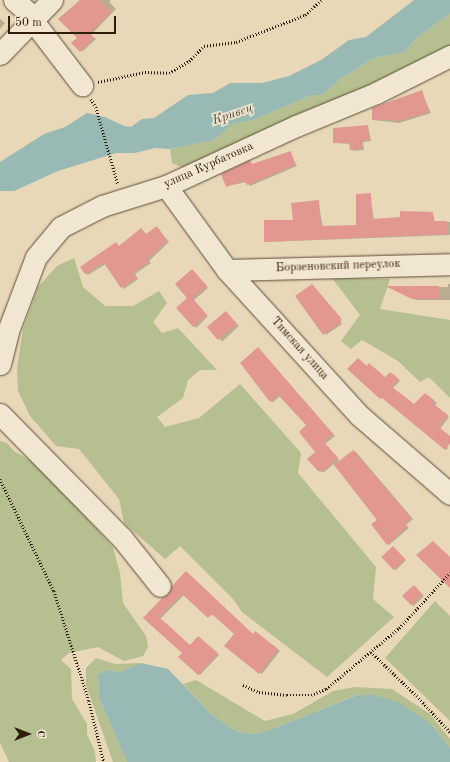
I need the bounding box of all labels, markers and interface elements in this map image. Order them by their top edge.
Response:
scale bar [10,8,118,34]
text: 50 m [15,17,42,29]
water label: Кривец [211,101,255,129]
street label: улица Курбатовка [162,140,256,192]
street label: Борзеновский переулок [275,258,401,276]
street label: Тимская улица [267,315,331,383]
north arrow [8,714,48,754]
text: С [35,730,46,738]

